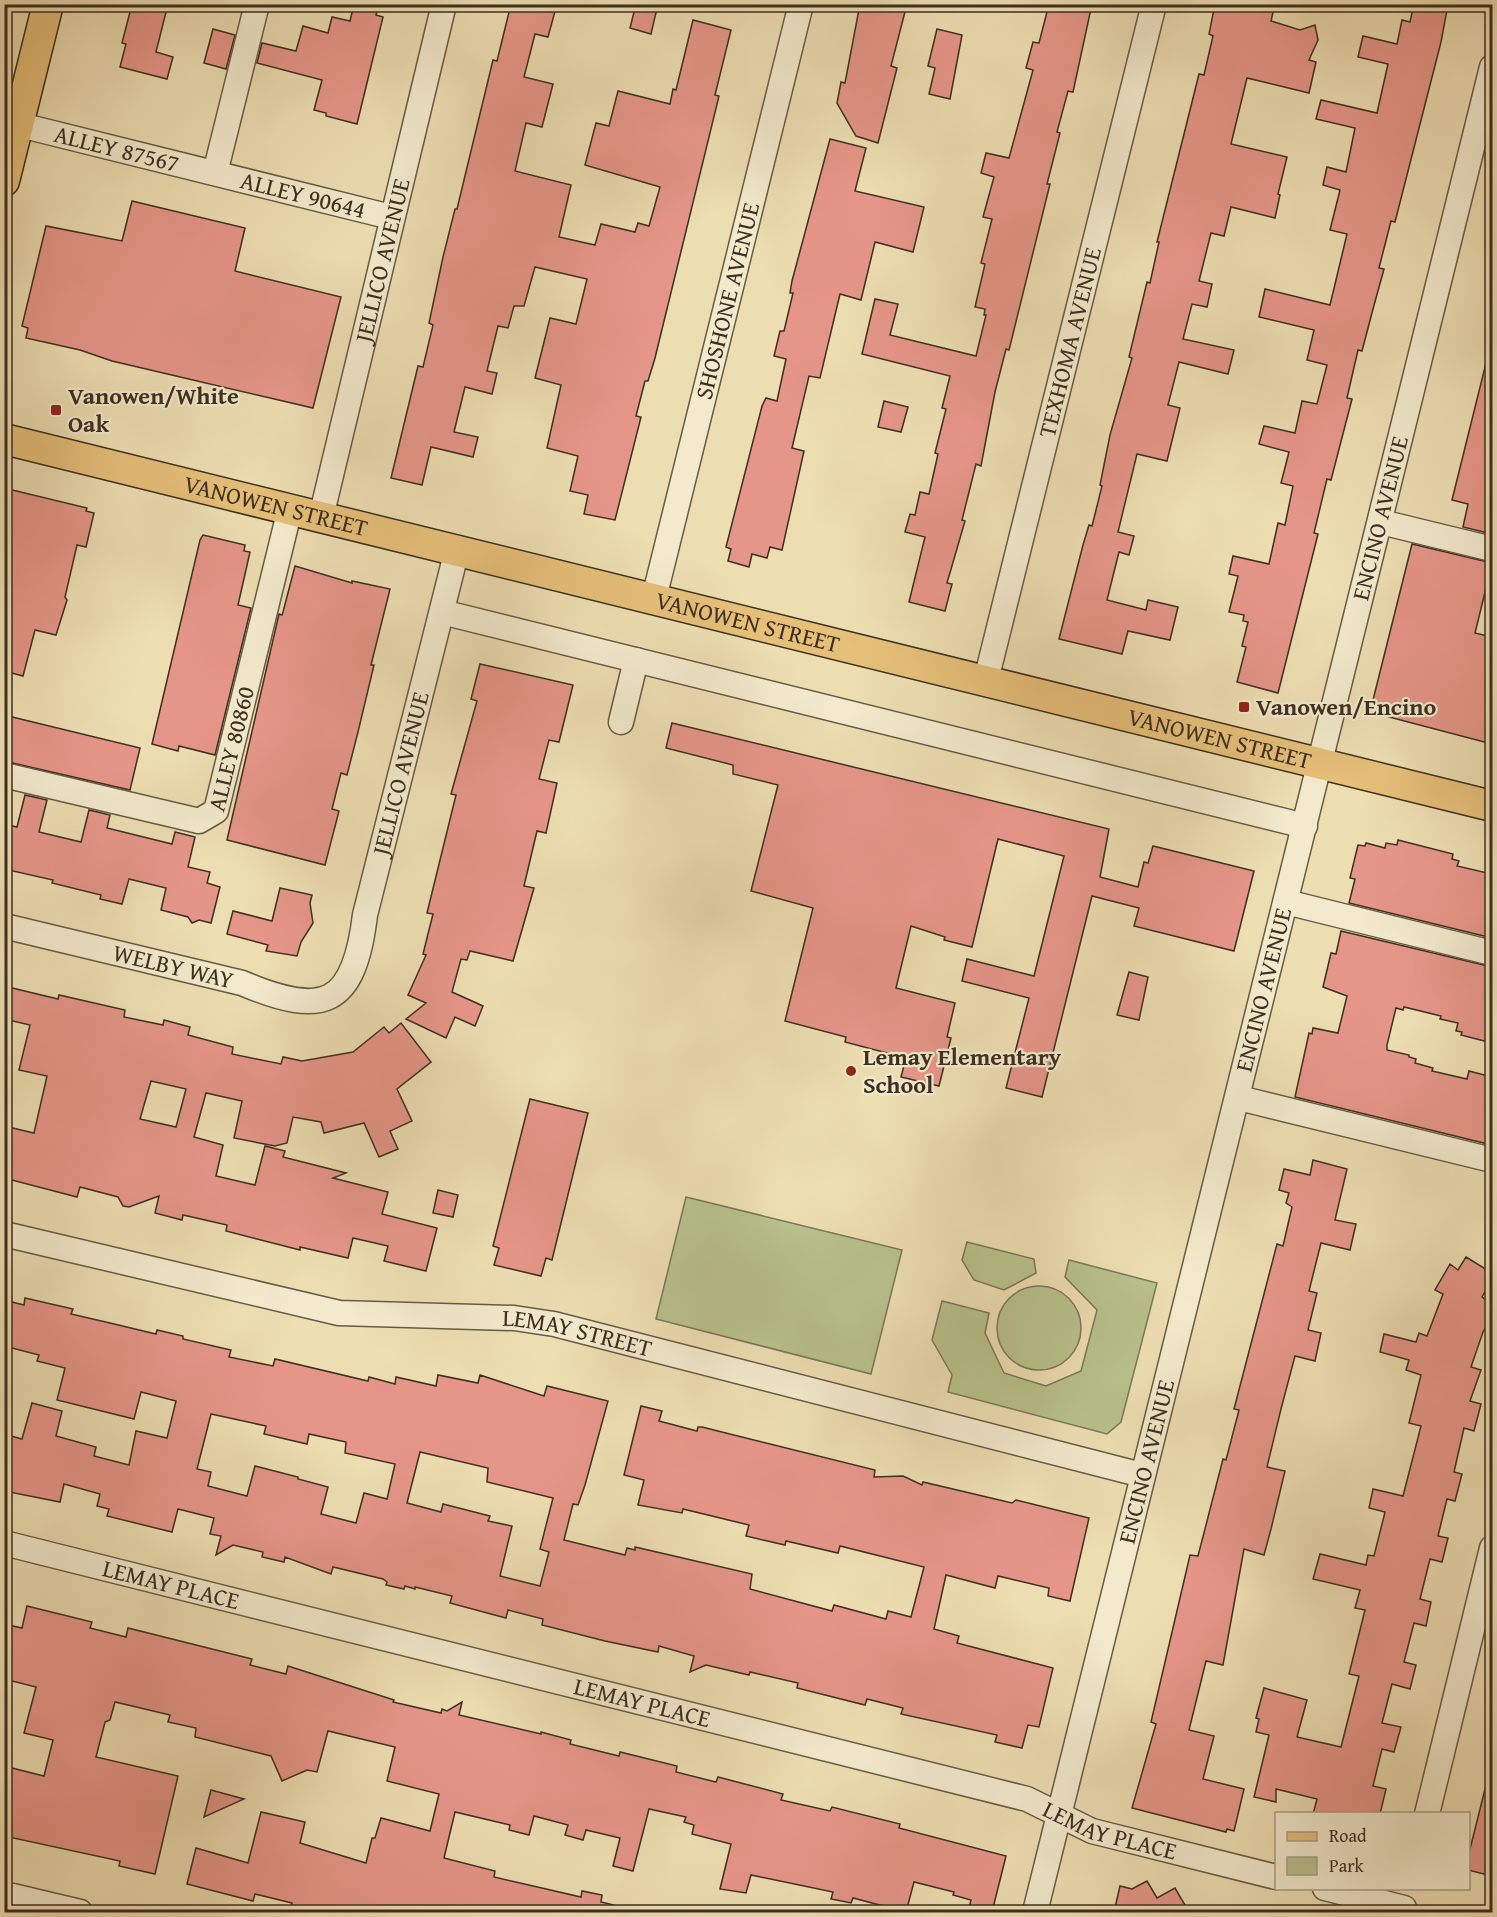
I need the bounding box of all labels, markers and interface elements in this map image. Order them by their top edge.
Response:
street label: ALLEY 87567 [51,116,183,181]
street label: ALLEY 90644 [237,162,369,227]
street label: JELLICO AVENUE [345,175,419,349]
street label: SHOSHONE AVENUE [686,199,768,403]
street label: TEXHOMA AVENUE [1029,243,1110,441]
place label: Vanowen/White Oak [68,378,239,441]
marker: Vanowen/White Oak [49,403,63,417]
street label: ENCINO AVENUE [1343,432,1417,604]
street label: VANOWEN STREET [180,466,372,545]
street label: VANOWEN STREET [652,582,844,662]
street label: ALLEY 80860 [199,683,263,815]
street label: JELLICO AVENUE [362,688,438,862]
place label: Vanowen/Encino [1256,689,1437,724]
street label: VANOWEN STREET [1124,699,1315,778]
marker: Vanowen/Encino [1237,700,1251,714]
street label: ENCINO AVENUE [1226,904,1300,1076]
street label: WELBY WAY [109,935,237,997]
place label: Lemay Elementary School [863,1039,1062,1102]
marker: Lemay Elementary School [844,1064,858,1078]
street label: LEMAY STREET [502,1300,656,1365]
street label: ENCINO AVENUE [1109,1376,1183,1547]
street label: LEMAY PLACE [99,1550,243,1618]
street label: LEMAY PLACE [570,1668,714,1736]
street label: LEMAY PLACE [1037,1792,1181,1869]
legend [1275,1812,1470,1890]
text: Road [1329,1822,1367,1849]
text: Park [1329,1852,1365,1879]

